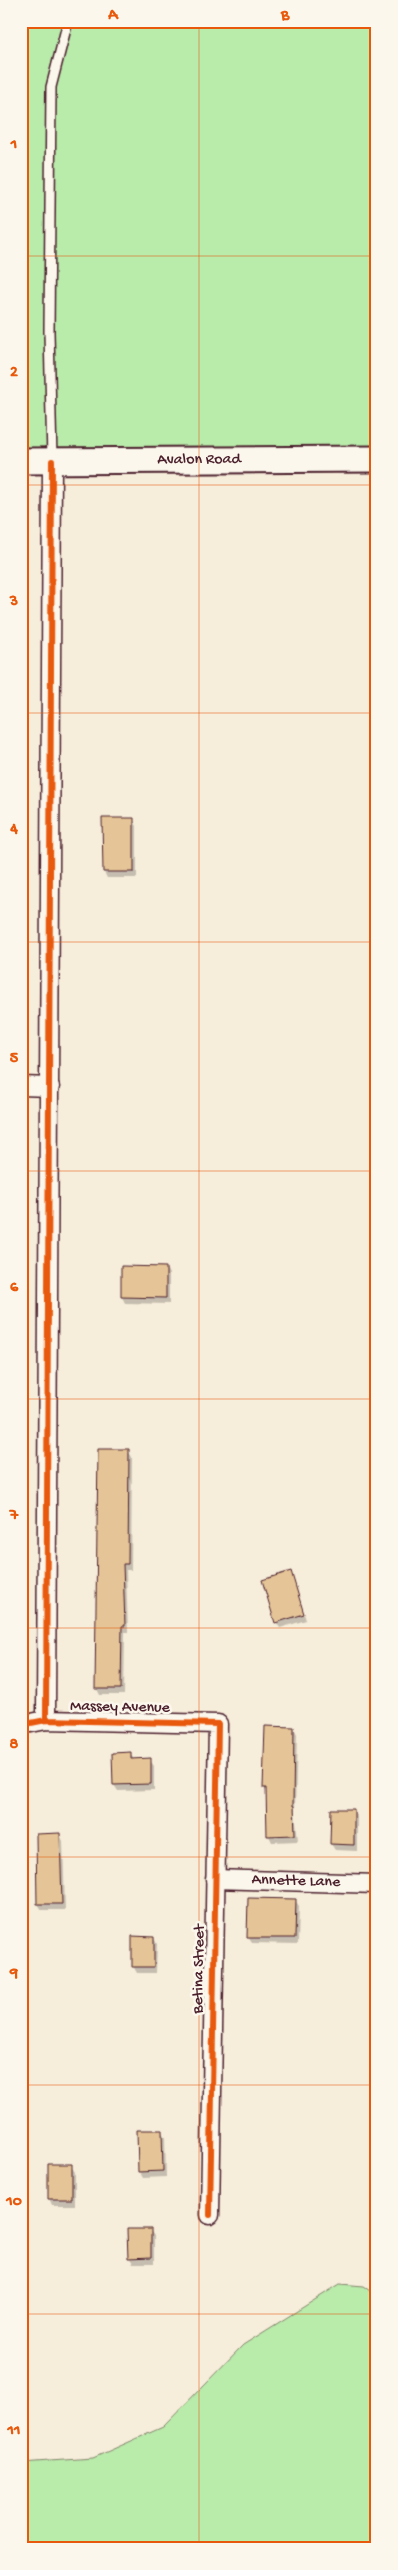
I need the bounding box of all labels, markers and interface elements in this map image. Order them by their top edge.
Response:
text: A [107,7,119,26]
text: B [280,7,290,26]
text: 1 [10,136,17,155]
text: 2 [10,364,18,383]
street label: Avalon Road [157,450,242,470]
text: 3 [9,593,18,612]
text: 4 [9,821,18,840]
text: 5 [10,1050,19,1069]
text: 6 [10,1279,19,1298]
text: 7 [9,1507,19,1526]
street label: Massey Avenue [70,1698,171,1718]
text: 8 [10,1736,19,1755]
street label: Annette Lane [251,1871,341,1892]
street label: Betina Street [190,1923,210,2015]
text: 9 [9,1965,18,1984]
text: 10 [5,2193,22,2212]
text: 11 [7,2422,20,2441]

